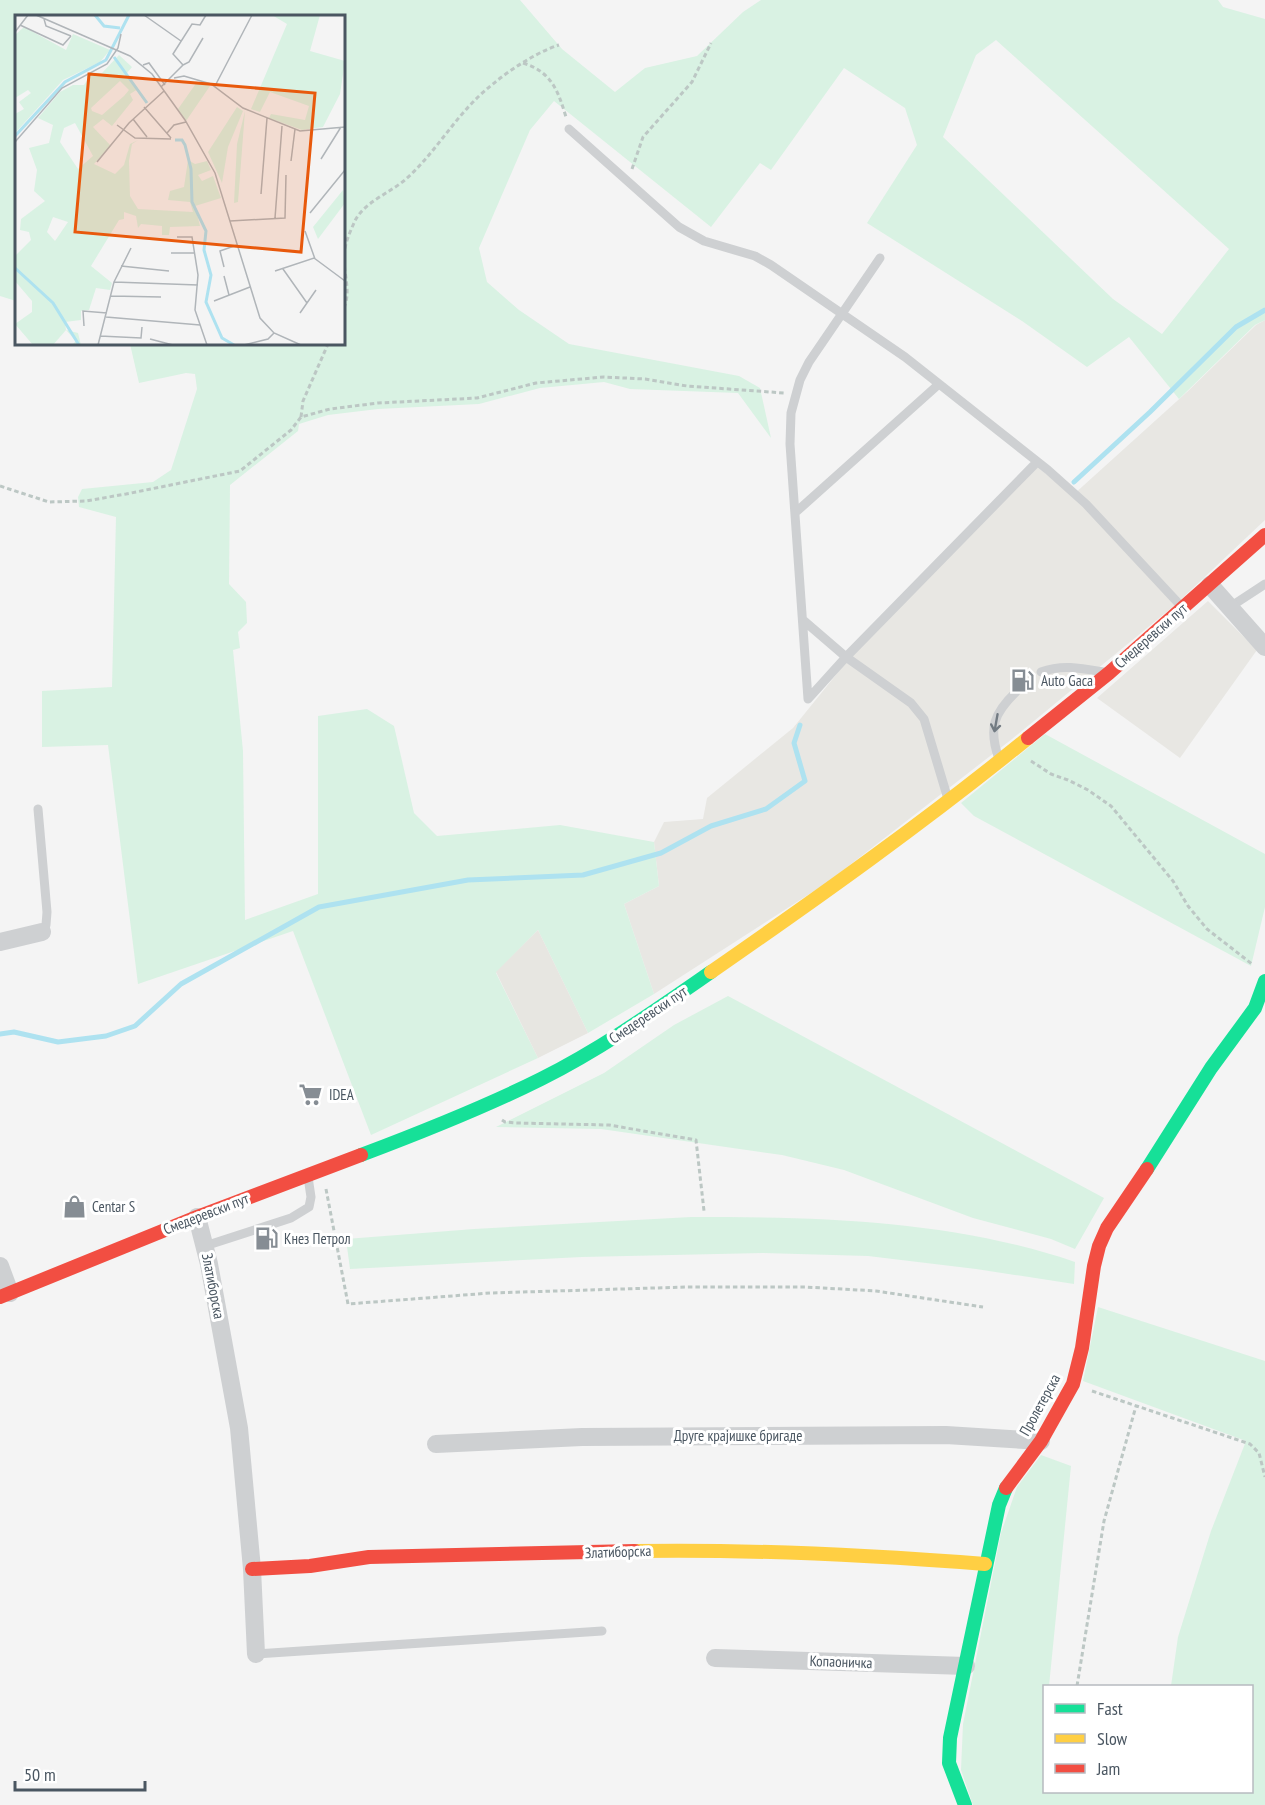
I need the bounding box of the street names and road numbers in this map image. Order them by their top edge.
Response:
street label: Смедеревски пут [1110,599,1191,672]
street label: Смедеревски пут [605,981,691,1048]
street label: Смедеревски пут [160,1188,251,1239]
street label: Златиборска [198,1251,229,1320]
street label: Пролетерска [1015,1371,1064,1439]
street label: Друге крајишке бригаде [674,1426,802,1445]
street label: Златиборска [584,1541,652,1562]
street label: Копаоничка [809,1651,873,1672]

